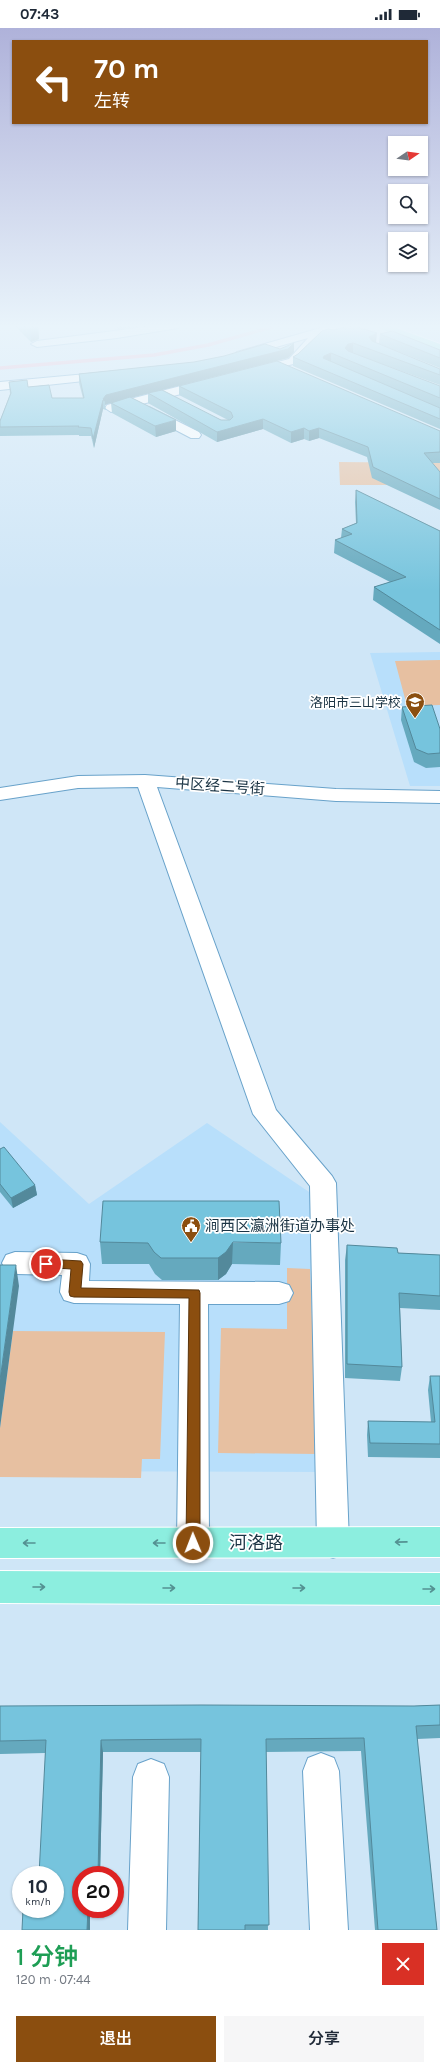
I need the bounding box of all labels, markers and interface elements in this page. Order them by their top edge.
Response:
text: 07:43 [20,5,59,23]
text: 70 m [94,52,159,85]
icon: left [28,56,80,108]
text: 左转 [94,90,130,112]
north arrow [388,136,428,176]
map controls [388,136,428,272]
button: search [388,184,428,224]
button: layers [388,232,428,272]
school or university icon: 洛阳市三山学校 [404,691,426,719]
place label: 洛阳市三山学校 [310,695,401,710]
street label: 中区经二号街 [174,774,266,798]
public building icon: 涧西区瀛洲街道办事处 [180,1215,202,1243]
place label: 涧西区瀛洲街道办事处 [205,1217,355,1235]
pin [29,1247,63,1281]
icon: arrive [35,1253,57,1275]
position arrow [172,1522,214,1564]
street label: 河洛路 [229,1532,283,1554]
one-way arrow [395,1538,408,1546]
one-way arrow [23,1539,36,1547]
one-way arrow [153,1539,166,1547]
one-way arrow [32,1583,45,1591]
one-way arrow [162,1584,175,1592]
one-way arrow [292,1584,305,1592]
one-way arrow [422,1585,435,1593]
speed limit sign: 20 [72,1866,124,1918]
text: 10 [28,1875,48,1898]
text: km/h [25,1896,51,1908]
text: 1 分钟 [16,1943,78,1971]
button: close [382,1943,424,1985]
text: 120 m · 07:44 [16,1972,91,1987]
button: 退出 [16,2016,216,2062]
button: 分享 [224,2016,424,2062]

